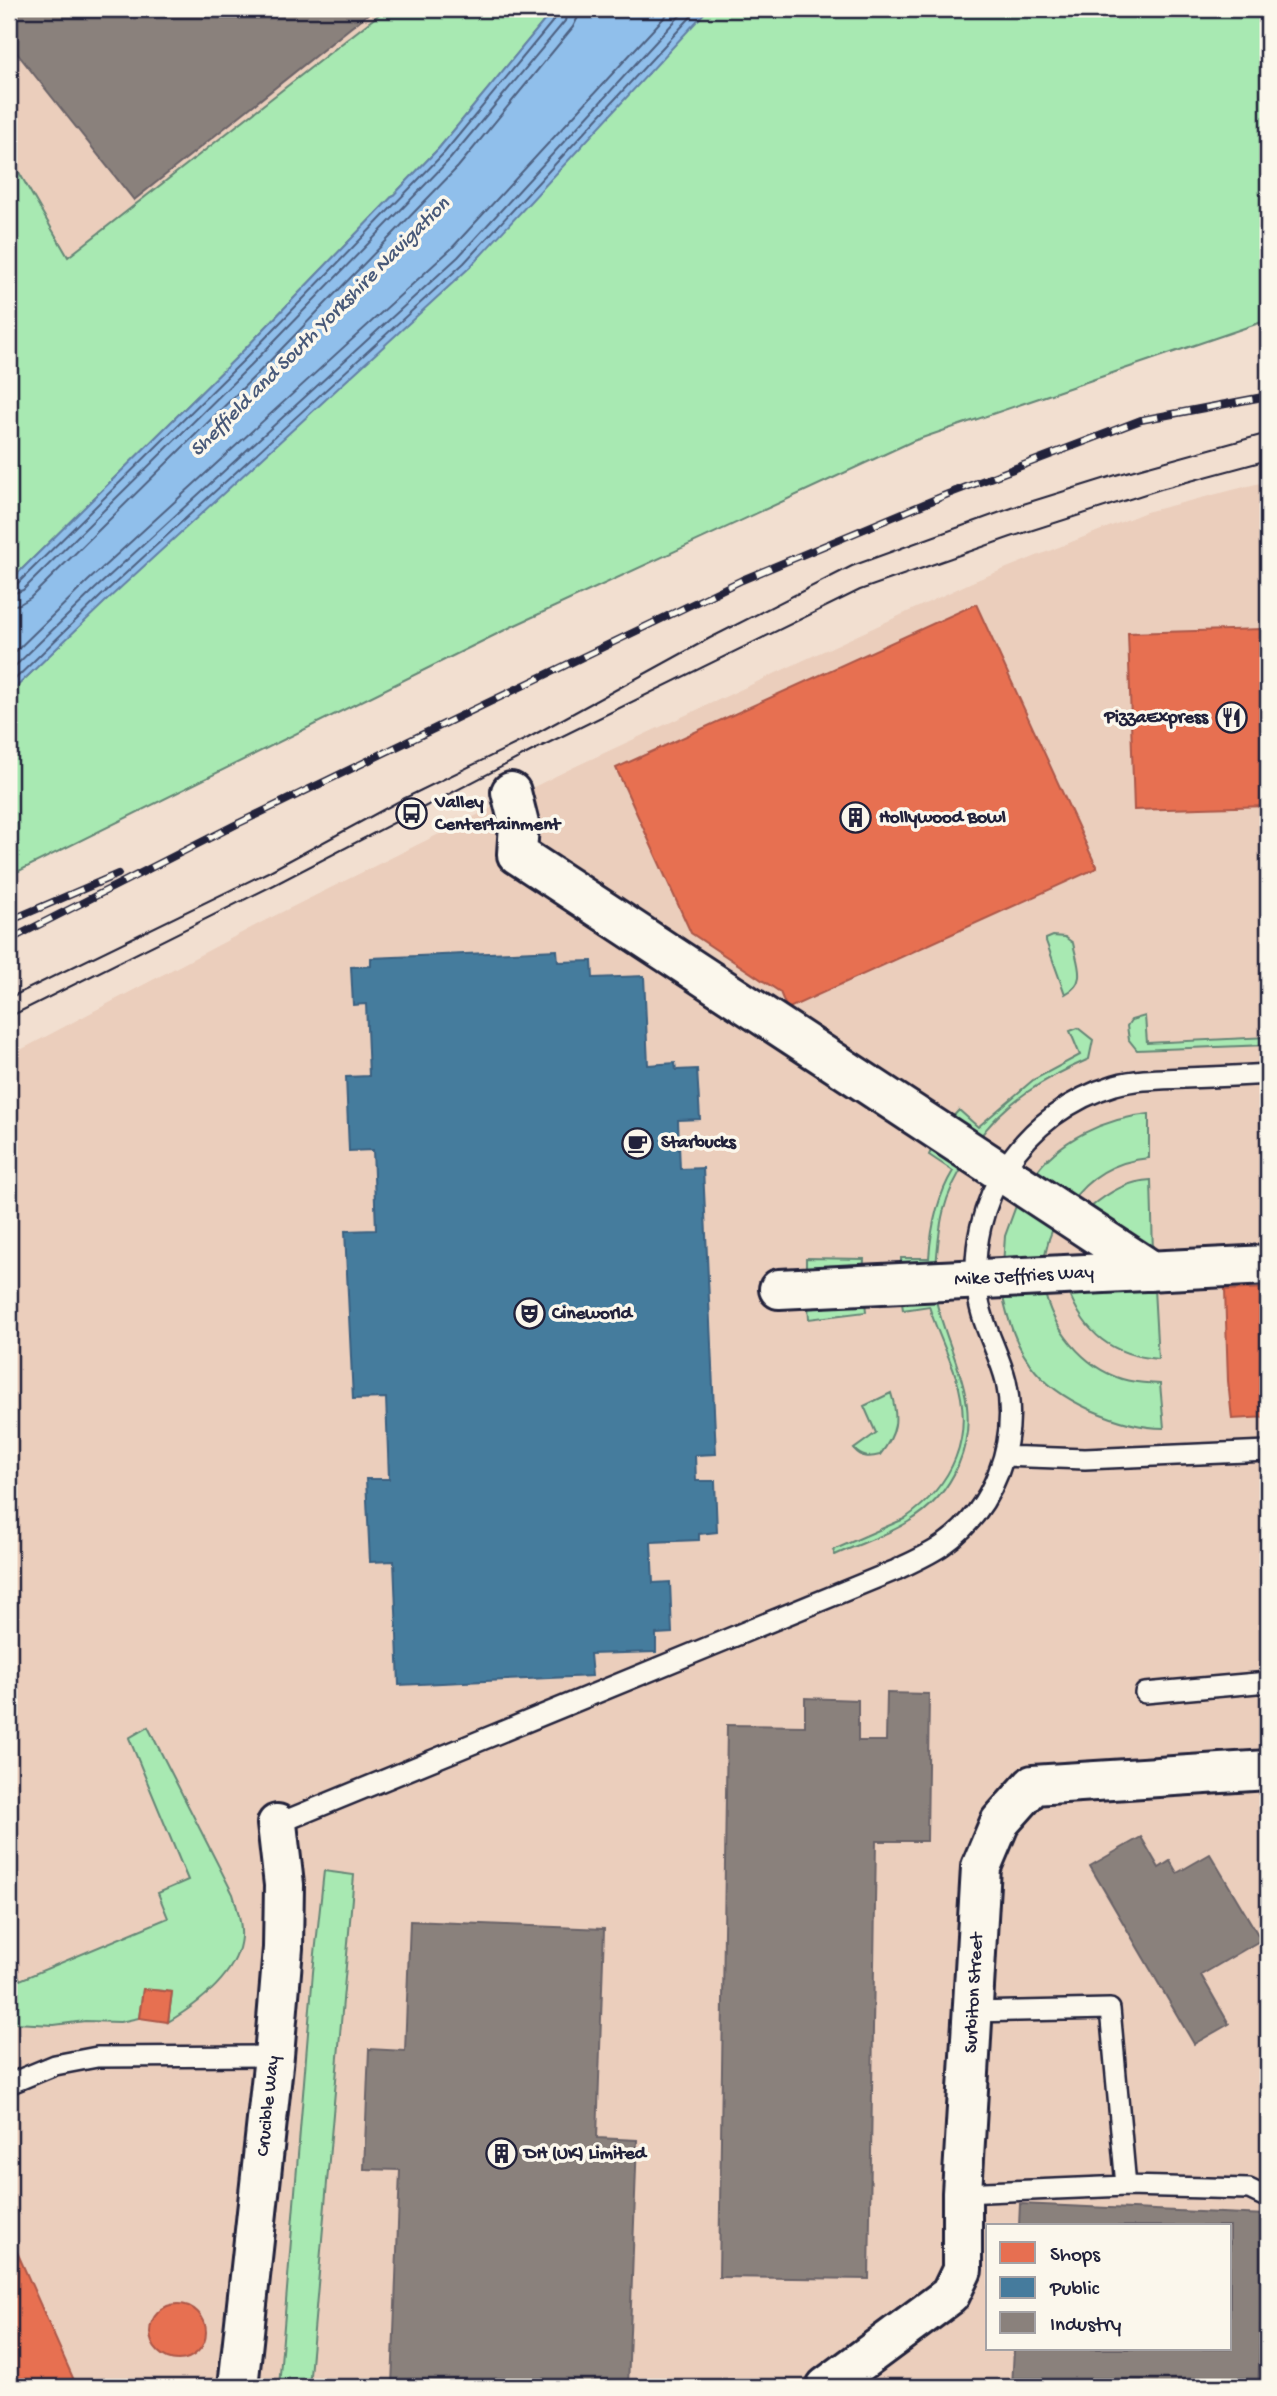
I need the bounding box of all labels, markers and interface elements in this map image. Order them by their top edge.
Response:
water label: Sheffield and South Yorkshire Navigation [186,192,457,463]
restaurant icon: PizzaExpress [1214,701,1248,735]
place label: PizzaExpress [1103,707,1209,730]
place label: Valley Centertainment [434,792,562,837]
bus stop icon: Valley Centertainment [395,797,429,831]
building icon: Hollywood Bowl [839,801,873,835]
place label: Hollywood Bowl [879,807,1006,830]
cafe icon: Starbucks [621,1126,655,1160]
place label: Starbucks [661,1132,737,1155]
street label: Mike Jeffries Way [954,1262,1095,1292]
theatre icon: Cineworld [512,1297,546,1331]
place label: Cineworld [551,1303,634,1326]
street label: Surbiton Street [960,1930,990,2054]
street label: Crucible Way [252,2054,286,2157]
building icon: DH (UK) Limited [484,2137,518,2171]
place label: DH (UK) Limited [522,2143,648,2166]
legend [986,2224,1232,2350]
text: Shops [1050,2244,1101,2269]
text: Public [1049,2278,1100,2303]
text: Industry [1050,2314,1121,2339]

